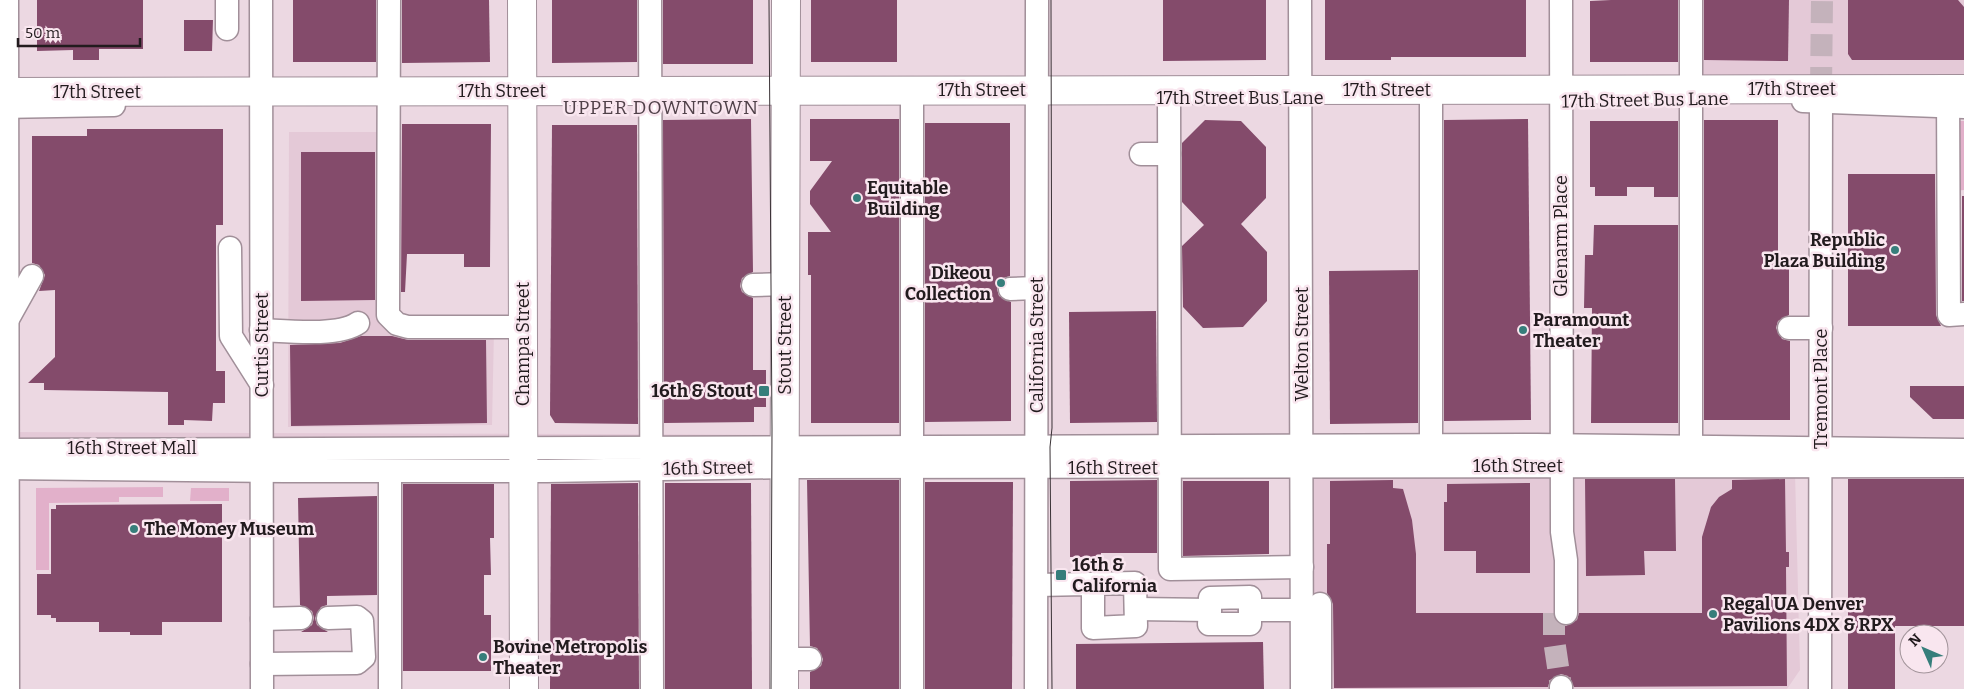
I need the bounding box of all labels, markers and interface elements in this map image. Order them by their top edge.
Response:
scale bar [18,15,140,47]
text: 50 m [25,24,61,42]
street label: 17th Street [1748,78,1837,100]
street label: 17th Street [938,79,1027,101]
street label: 17th Street [1343,79,1432,101]
street label: 17th Street [458,80,547,102]
street label: 17th Street [53,81,142,103]
street label: 17th Street Bus Lane [1156,87,1324,109]
street label: 17th Street Bus Lane [1561,88,1729,112]
district label: UPPER DOWNTOWN [563,96,759,119]
street label: Glenarm Place [1550,175,1572,297]
place label: Equitable Building [867,177,949,220]
marker: Equitable Building [851,192,863,204]
place label: Republic Plaza Building [1763,229,1886,272]
marker: Republic Plaza Building [1889,244,1901,256]
place label: Dikeou Collection [905,262,992,305]
street label: California Street [1026,276,1048,413]
marker: Dikeou Collection [995,277,1007,289]
street label: Champa Street [512,281,534,406]
street label: Welton Street [1291,286,1313,401]
street label: Curtis Street [251,292,273,398]
street label: Stout Street [774,295,796,395]
place label: Paramount Theater [1533,309,1629,352]
marker: Paramount Theater [1517,324,1529,336]
street label: Tremont Place [1810,329,1832,449]
place label: 16th & Stout [651,380,753,402]
marker: 16th & Stout [757,384,771,398]
street label: 16th Street Mall [67,437,197,459]
street label: 16th Street [1473,455,1563,477]
street label: 16th Street [663,456,754,480]
street label: 16th Street [1068,457,1158,479]
place label: The Money Museum [144,518,314,540]
marker: The Money Museum [128,523,140,535]
place label: 16th & California [1072,554,1157,597]
marker: 16th & California [1054,568,1068,582]
place label: Regal UA Denver Pavilions 4DX & RPX [1723,593,1894,636]
marker: Regal UA Denver Pavilions 4DX & RPX [1707,608,1719,620]
north arrow [1899,624,1949,674]
text: N [1905,630,1925,650]
place label: Bovine Metropolis Theater [493,636,648,679]
marker: Bovine Metropolis Theater [477,651,489,663]

